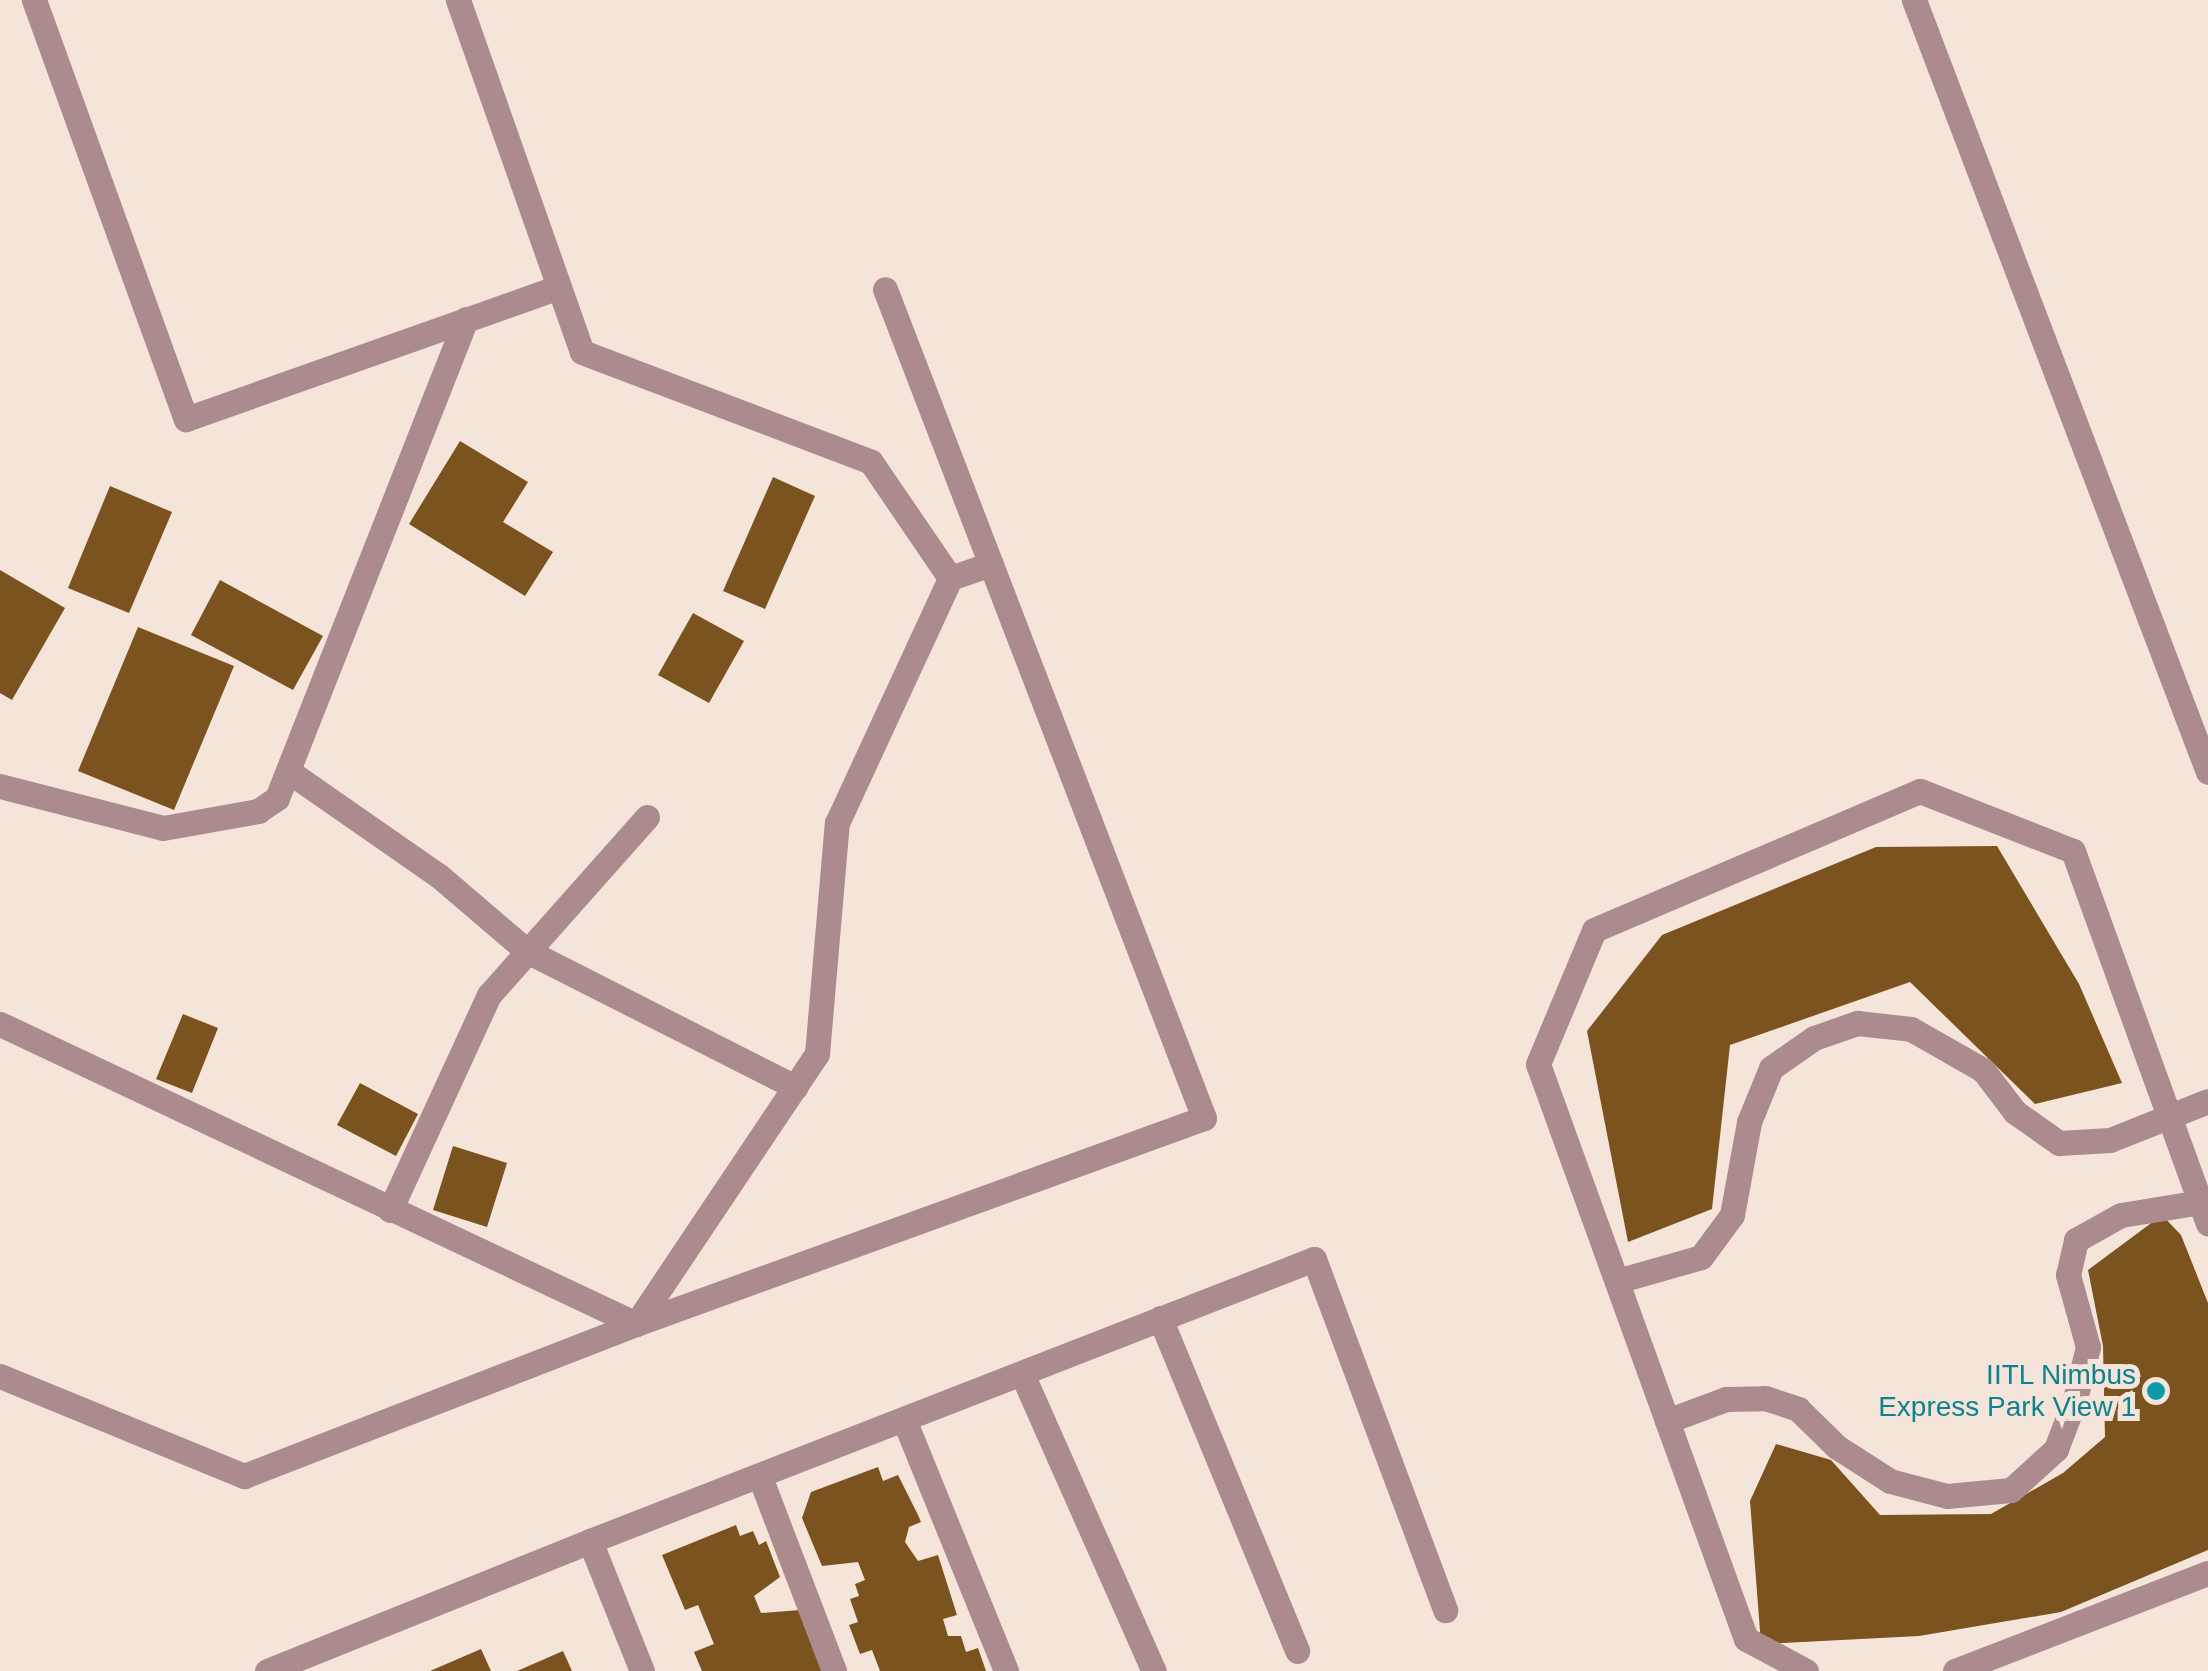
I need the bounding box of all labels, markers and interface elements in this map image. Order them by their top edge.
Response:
place label: IITL Nimbus Express Park View 1 [1878,1358,2136,1424]
marker: IITL Nimbus Express Park View 1 [2145,1380,2167,1402]

